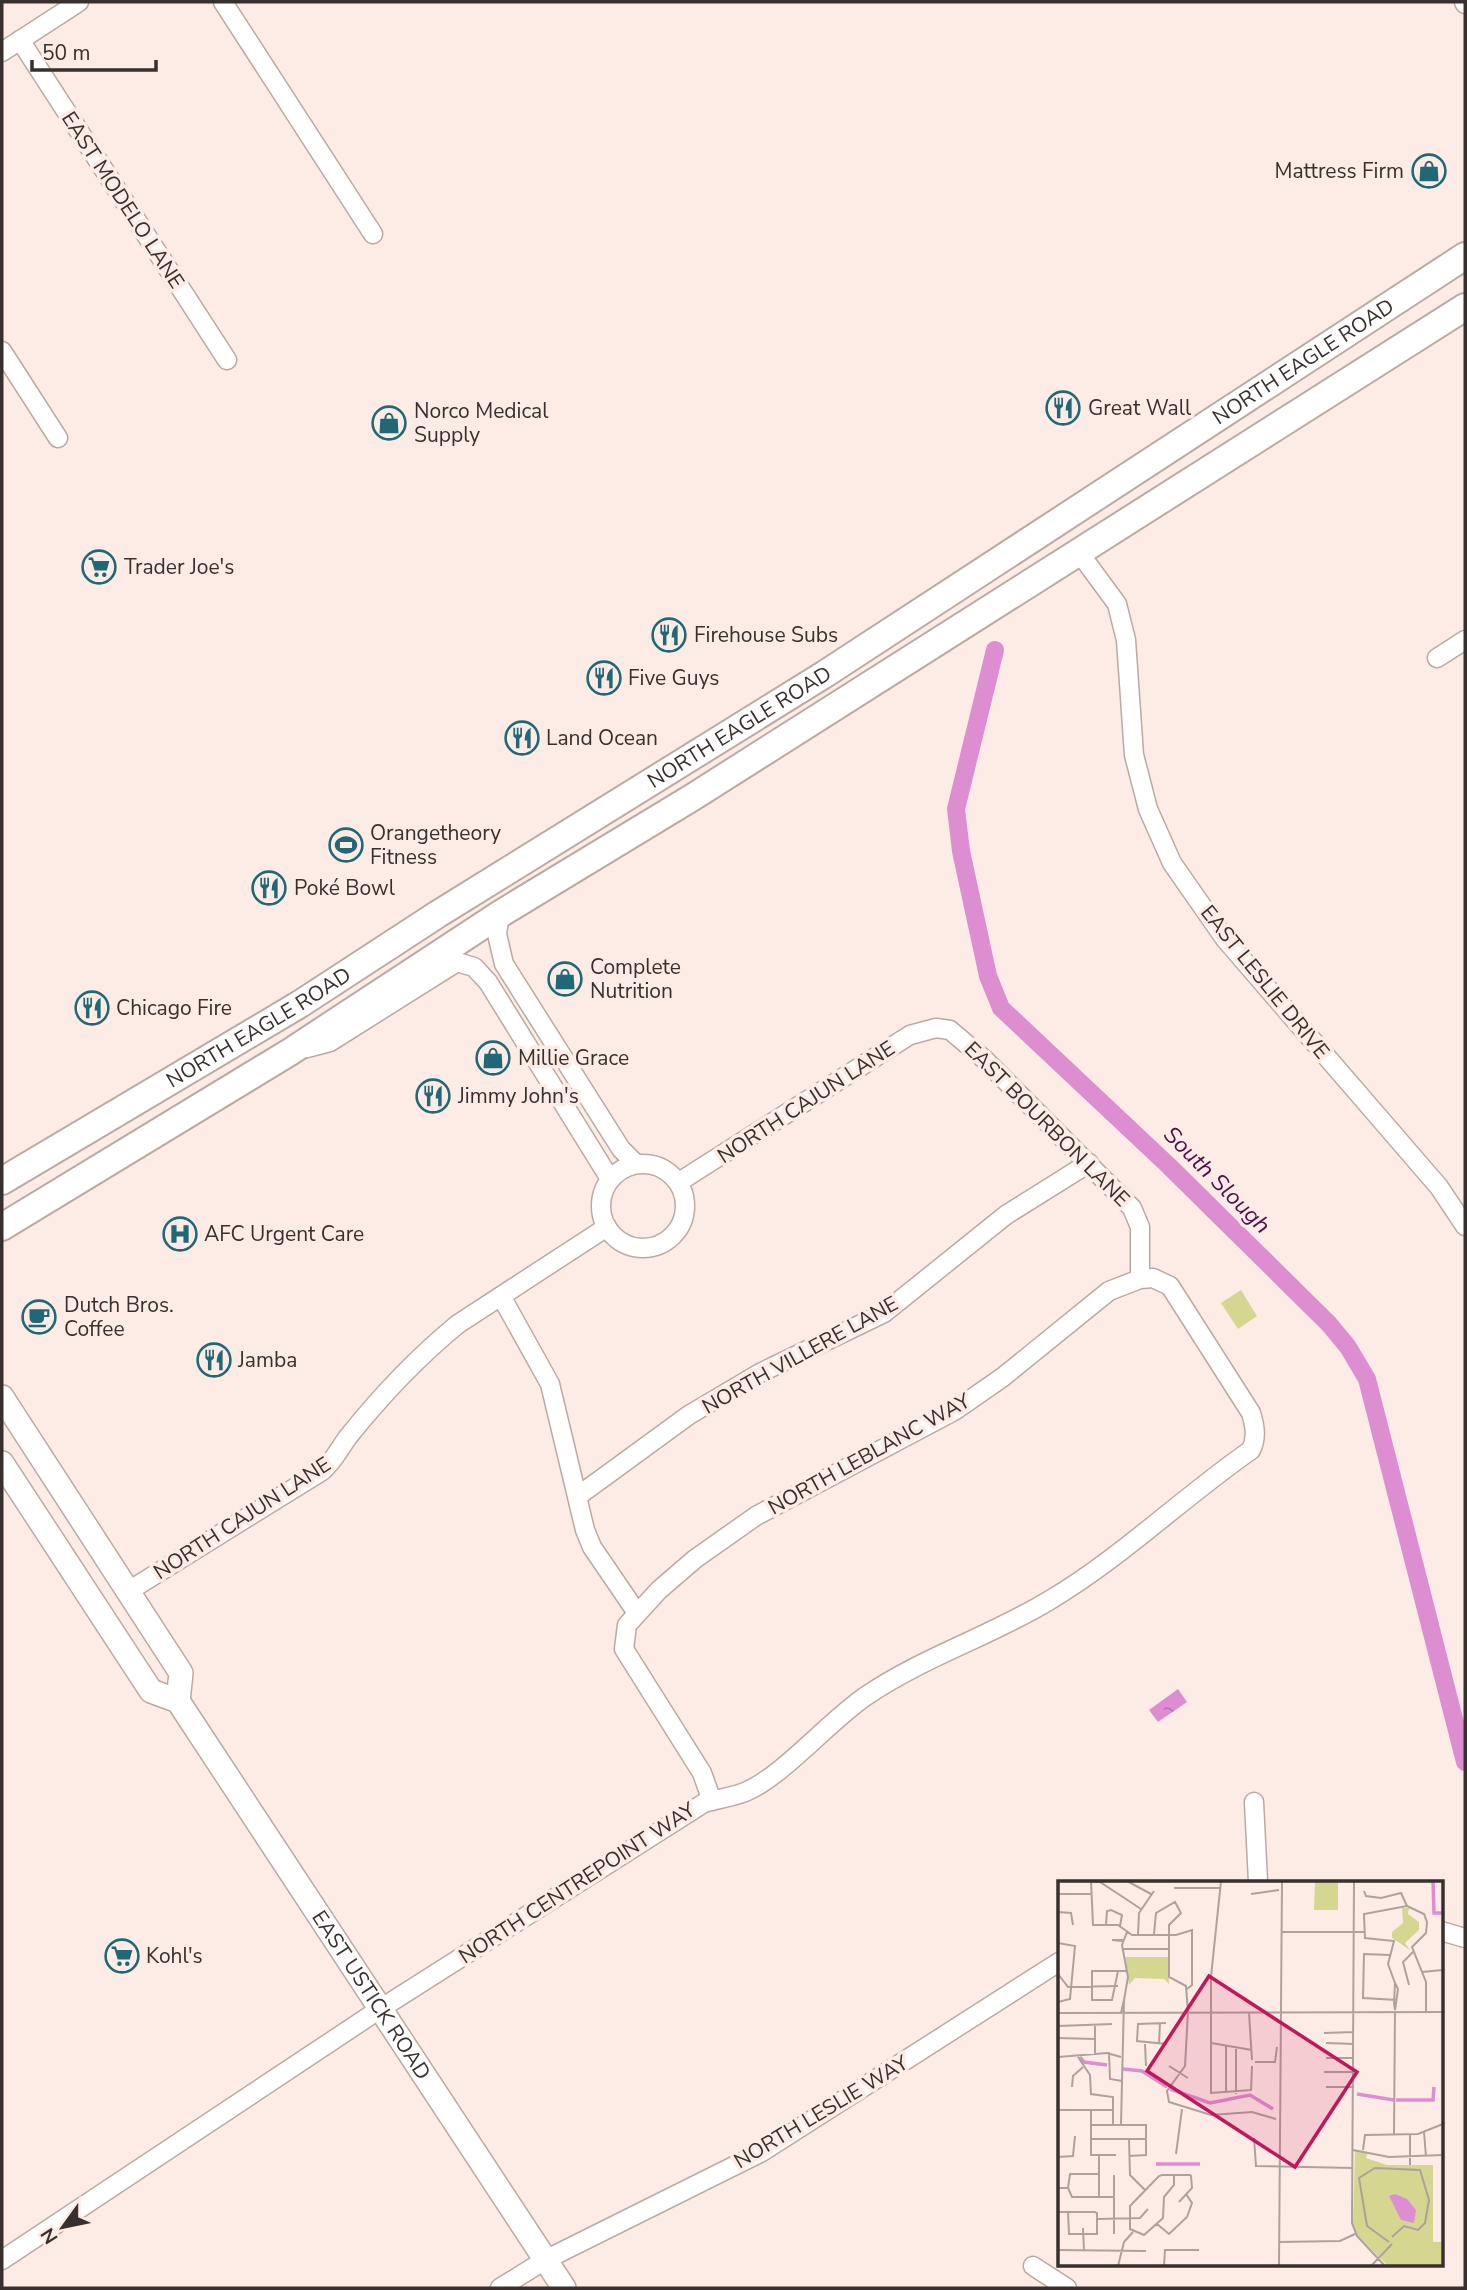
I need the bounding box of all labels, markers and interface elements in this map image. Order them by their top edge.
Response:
scale bar [32,28,156,72]
text: 50 m [42,39,91,67]
street label: EAST MODELO LANE [55,106,191,294]
shop icon: Mattress Firm [1410,152,1448,190]
place label: Mattress Firm [1274,157,1404,185]
street label: NORTH EAGLE ROAD [1207,292,1399,431]
restaurant icon: Great Wall [1044,389,1082,427]
place label: Great Wall [1088,394,1192,422]
place label: Norco Medical Supply [414,397,549,449]
shop icon: Norco Medical Supply [370,404,408,442]
supermarket icon: Trader Joe's [80,548,118,586]
place label: Trader Joe's [124,553,234,581]
restaurant icon: Firehouse Subs [650,616,688,654]
place label: Firehouse Subs [694,621,838,649]
restaurant icon: Five Guys [585,659,623,697]
street label: NORTH EAGLE ROAD [642,659,837,795]
place label: Five Guys [628,664,719,692]
restaurant icon: Land Ocean [503,719,541,757]
place label: Land Ocean [546,724,658,752]
place label: Orangetheory Fitness [370,819,501,871]
sports icon: Orangetheory Fitness [327,826,365,864]
restaurant icon: Poké Bowl [250,869,288,907]
place label: Poké Bowl [294,874,396,902]
street label: EAST LESLIE DRIVE [1194,899,1336,1065]
place label: Complete Nutrition [590,953,681,1005]
shop icon: Complete Nutrition [546,960,584,998]
street label: NORTH EAGLE ROAD [161,961,356,1094]
restaurant icon: Chicago Fire [73,989,111,1027]
place label: Chicago Fire [116,994,232,1022]
street label: NORTH CAJUN LANE [712,1034,900,1170]
street label: EAST BOURBON LANE [958,1035,1136,1213]
shop icon: Millie Grace [474,1039,512,1077]
place label: Millie Grace [518,1044,629,1072]
restaurant icon: Jimmy John's [414,1077,452,1115]
place label: Jimmy John's [457,1082,579,1110]
water label: South Slough [1157,1120,1277,1240]
hospital icon: AFC Urgent Care [161,1215,199,1253]
place label: AFC Urgent Care [204,1220,364,1248]
street label: NORTH VILLERE LANE [697,1289,903,1421]
place label: Dutch Bros. Coffee [64,1291,174,1343]
cafe icon: Dutch Bros. Coffee [20,1298,58,1336]
restaurant icon: Jamba [195,1341,233,1379]
place label: Jamba [237,1346,297,1374]
street label: NORTH LEBLANC WAY [763,1387,975,1521]
street label: NORTH CAJUN LANE [148,1450,336,1586]
street label: NORTH CENTREPOINT WAY [453,1796,701,1970]
inset map [1058,1881,1442,2266]
street label: EAST USTICK ROAD [305,1905,437,2085]
supermarket icon: Kohl's [103,1937,141,1975]
place label: Kohl's [146,1942,203,1970]
street label: NORTH LESLIE WAY [729,2049,914,2175]
north arrow [28,2192,98,2262]
text: N [35,2223,64,2249]

